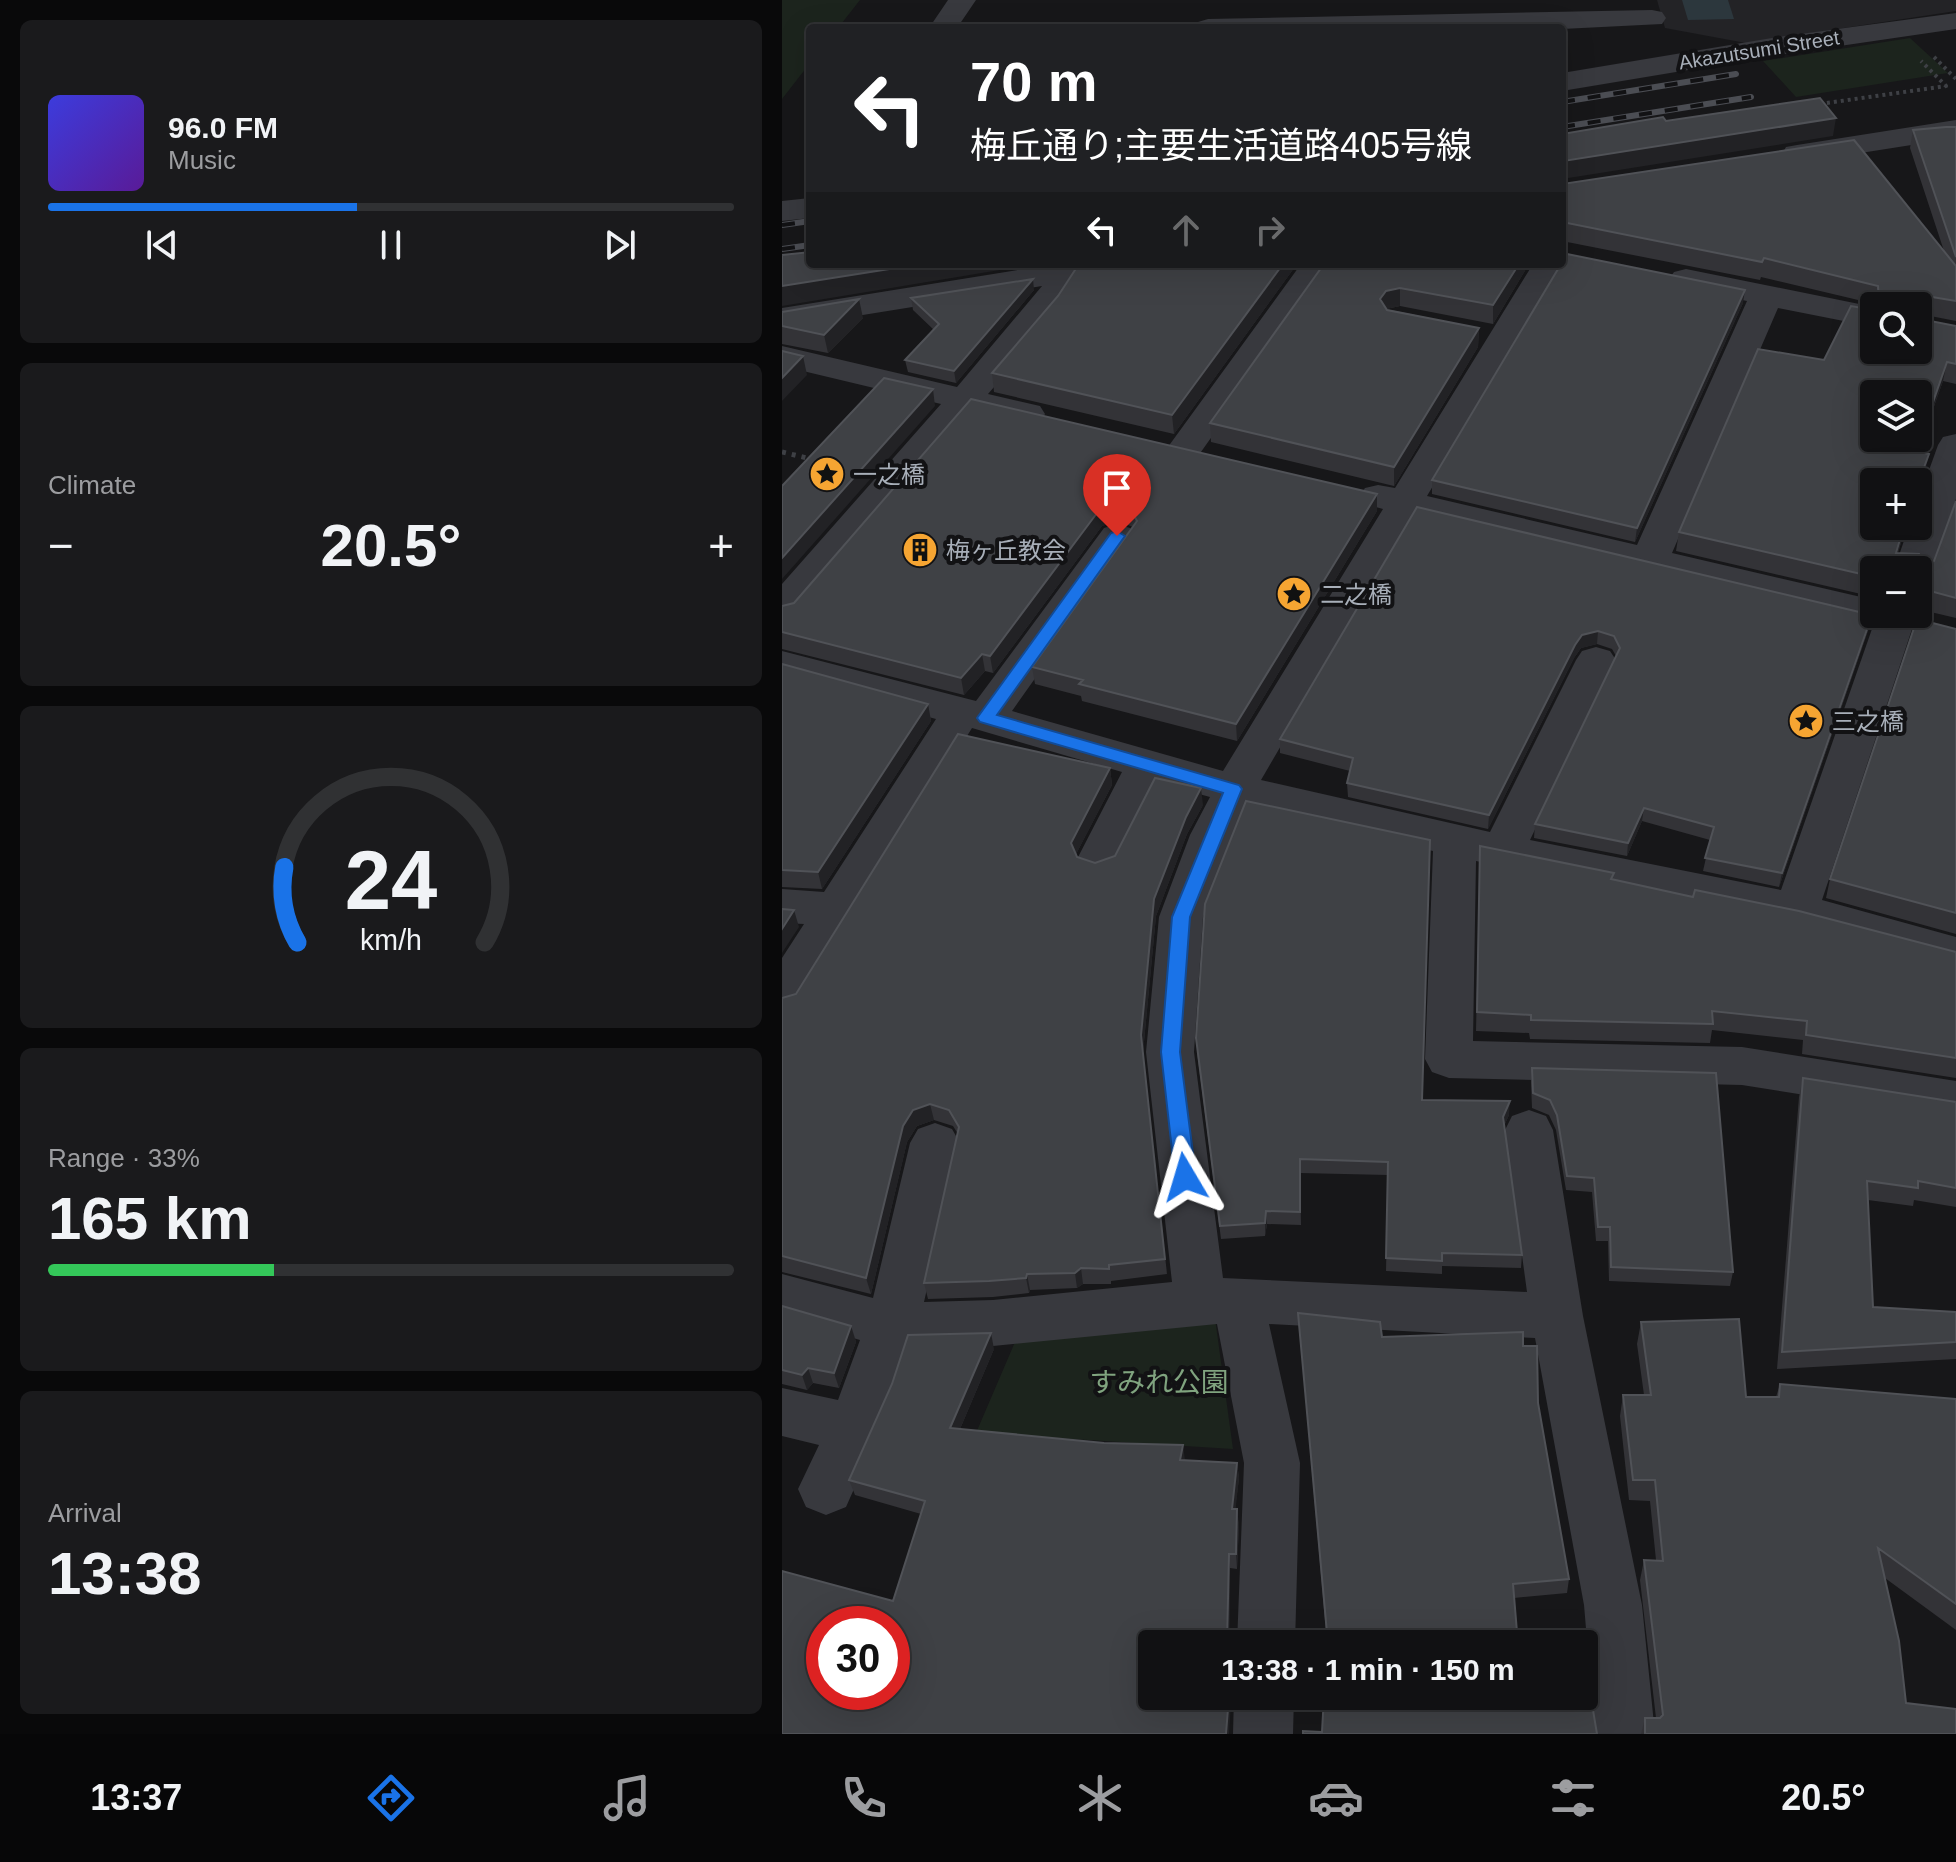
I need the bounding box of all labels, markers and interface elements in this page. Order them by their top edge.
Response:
street label: Akazutsumi Street [1677,26,1841,74]
text: 70 m [970,50,1098,113]
icon: left [838,56,942,160]
text: 96.0 FM [168,111,278,144]
text: 梅丘通り;主要生活道路405号線 [970,125,1472,166]
text: Music [168,145,236,175]
icon: left [1080,208,1124,252]
icon: ahead [1164,208,1208,252]
icon: right [1248,208,1292,252]
icon: previous [140,223,184,267]
icon: pause [369,223,413,267]
icon: next [598,223,642,267]
map controls [1860,292,1932,628]
button: search [1860,292,1932,364]
button: layers [1860,380,1932,452]
pin [1083,454,1151,536]
place icon: 一之橋 [808,455,846,493]
place label: 一之橋 [853,461,925,488]
icon: arrive [1095,466,1139,510]
button: + [1860,468,1932,540]
text: Climate [48,470,136,500]
text: 20.5° [321,512,461,579]
text: − [48,521,74,570]
text: + [708,521,734,570]
building icon: 梅ヶ丘教会 [901,531,939,569]
place label: 梅ヶ丘教会 [946,537,1066,564]
button: − [1860,556,1932,628]
place icon: 二之橋 [1275,575,1313,613]
place label: 二之橋 [1320,581,1392,608]
place icon: 三之橋 [1787,702,1825,740]
place label: 三之橋 [1832,708,1904,735]
text: 24 [345,834,437,927]
text: km/h [360,924,422,956]
position arrow [1143,1135,1227,1219]
text: Range · 33% [48,1143,200,1173]
text: 165 km [48,1185,252,1252]
park label: すみれ公園 [1089,1367,1229,1398]
text: Arrival [48,1498,122,1528]
text: 13:38 [48,1540,201,1607]
speed limit sign: 30 [806,1606,910,1710]
text: 13:38 · 1 min · 150 m [1221,1653,1515,1686]
icon: directions [363,1770,419,1826]
icon: music [599,1770,655,1826]
icon: phone [836,1770,892,1826]
icon: climate [1072,1770,1128,1826]
icon: car [1308,1770,1364,1826]
icon: filters [1545,1770,1601,1826]
text: 13:37 [90,1777,182,1818]
text: 20.5° [1781,1777,1866,1818]

